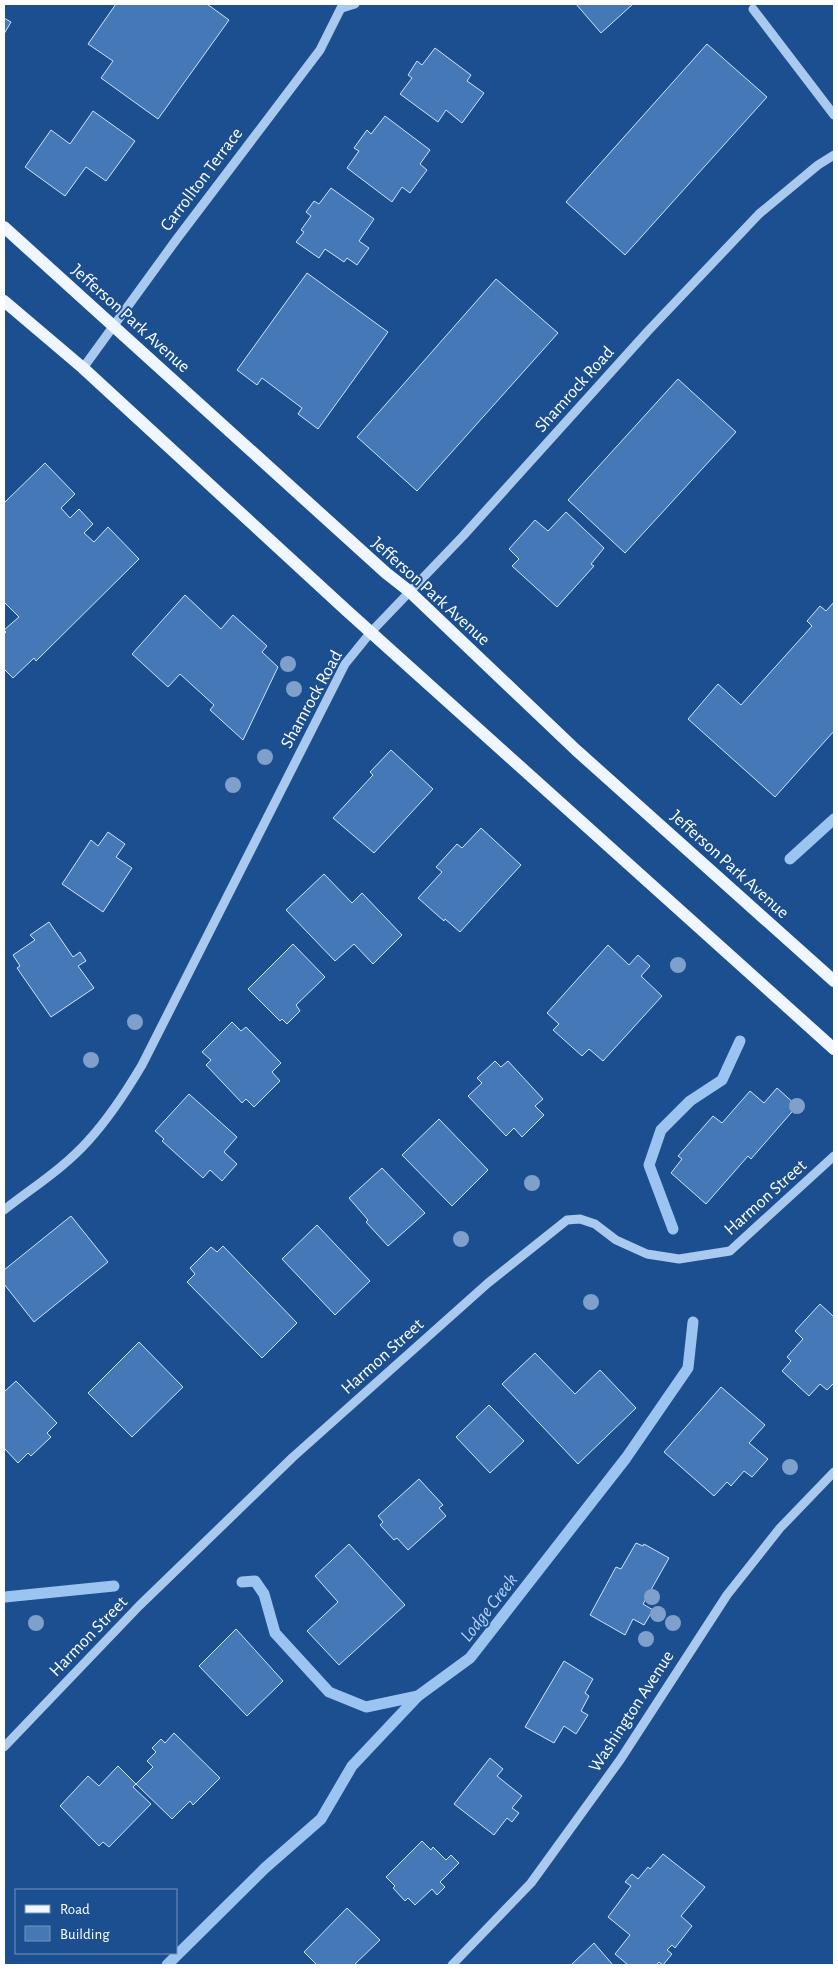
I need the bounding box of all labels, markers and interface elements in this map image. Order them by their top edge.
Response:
street label: Carrollton Terrace [157,125,246,235]
street label: Jefferson Park Avenue [68,261,193,376]
street label: Shamrock Road [532,343,618,436]
street label: Jefferson Park Avenue [368,534,493,649]
street label: Shamrock Road [278,648,346,751]
street label: Jefferson Park Avenue [667,807,792,922]
street label: Harmon Street [721,1156,810,1239]
street label: Harmon Street [338,1315,427,1398]
water label: Lodge Creek [457,1570,522,1645]
street label: Harmon Street [46,1593,131,1680]
street label: Washington Avenue [586,1648,678,1775]
legend [15,1889,178,1954]
text: Road [60,1902,90,1917]
text: Building [60,1927,110,1942]

